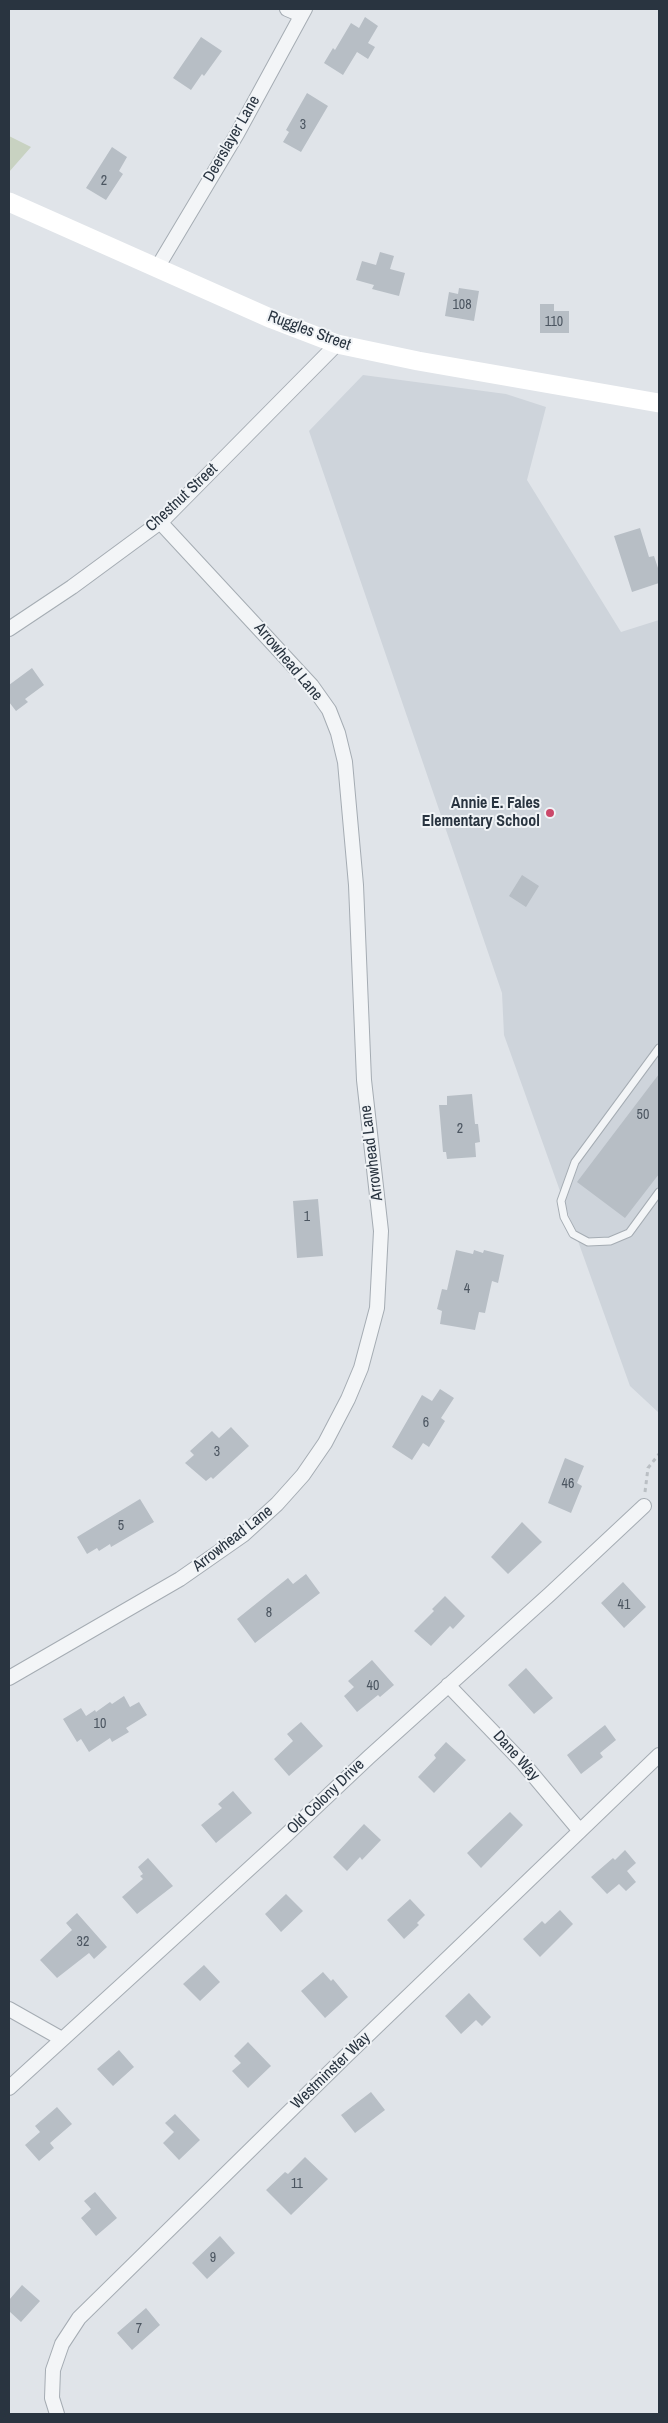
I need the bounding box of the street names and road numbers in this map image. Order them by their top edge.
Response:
street label: Deerslayer Lane [200,93,264,185]
street label: Ruggles Street [265,307,353,355]
street label: Chestnut Street [142,460,222,536]
street label: Arrowhead Lane [250,619,326,705]
street label: Arrowhead Lane [357,1104,387,1202]
street label: Arrowhead Lane [189,1502,277,1576]
street label: Dane Way [489,1727,543,1785]
street label: Old Colony Drive [283,1755,369,1839]
street label: Westminster Way [287,2028,375,2114]

